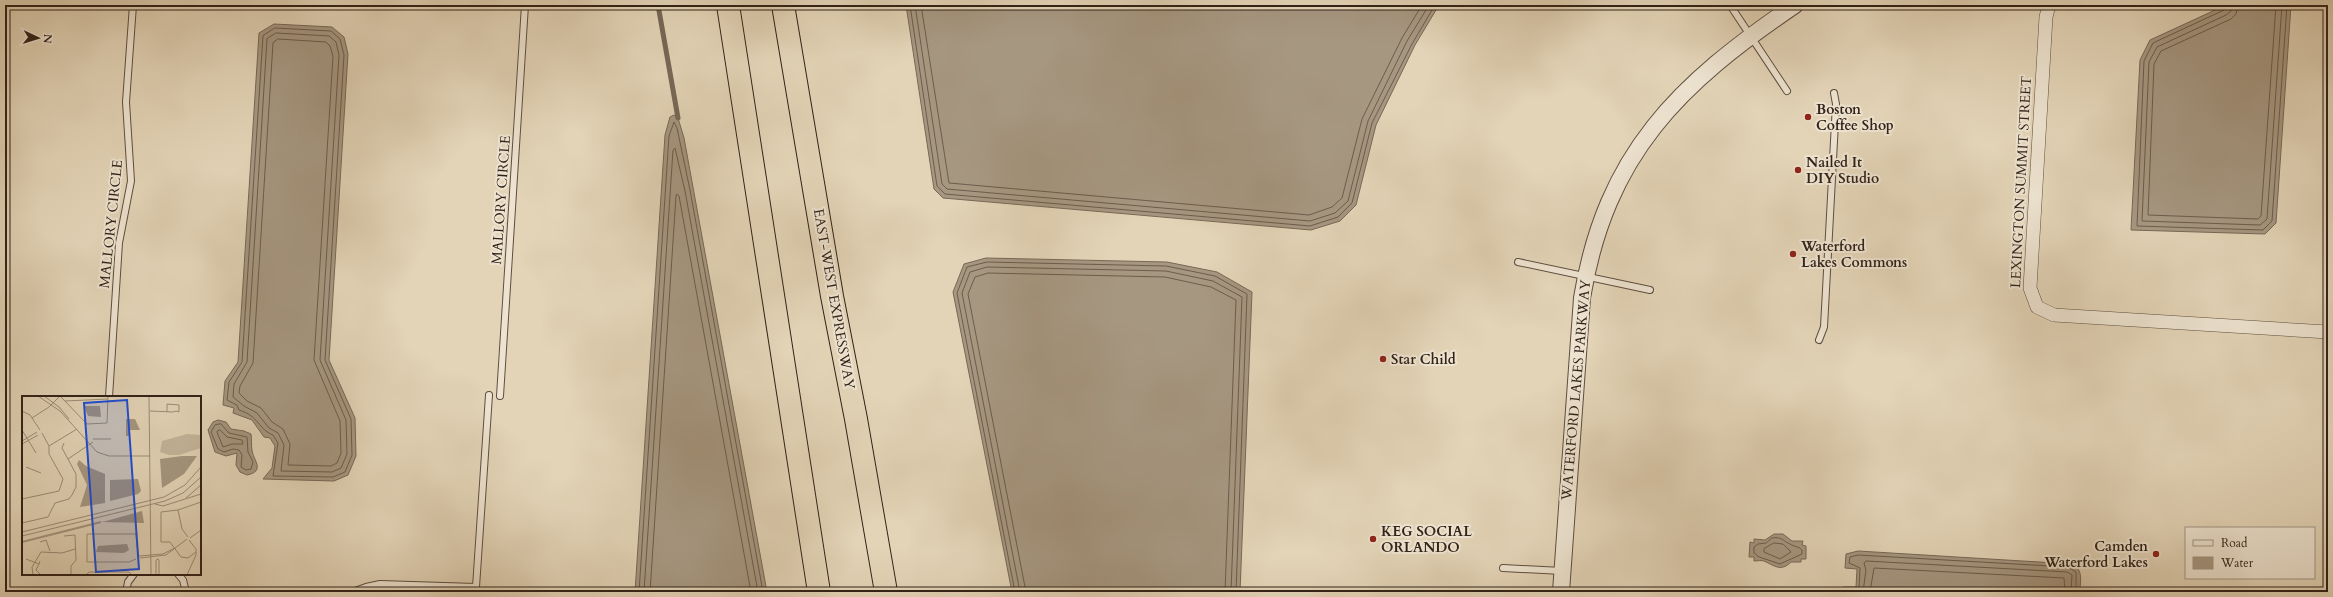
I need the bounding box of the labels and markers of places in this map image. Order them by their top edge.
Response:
place label: Boston Coffee Shop [1816,100,1894,135]
marker: Boston Coffee Shop [1803,112,1813,122]
place label: Nailed It DIY Studio [1806,153,1879,188]
marker: Nailed It DIY Studio [1793,165,1803,175]
place label: Waterford Lakes Commons [1800,237,1907,272]
marker: Waterford Lakes Commons [1788,249,1798,259]
place label: Star Child [1391,350,1456,369]
marker: Star Child [1378,354,1388,364]
place label: KEG SOCIAL ORLANDO [1381,522,1472,557]
marker: KEG SOCIAL ORLANDO [1368,534,1378,544]
place label: Camden Waterford Lakes [2043,537,2148,572]
marker: Camden Waterford Lakes [2151,549,2161,559]

